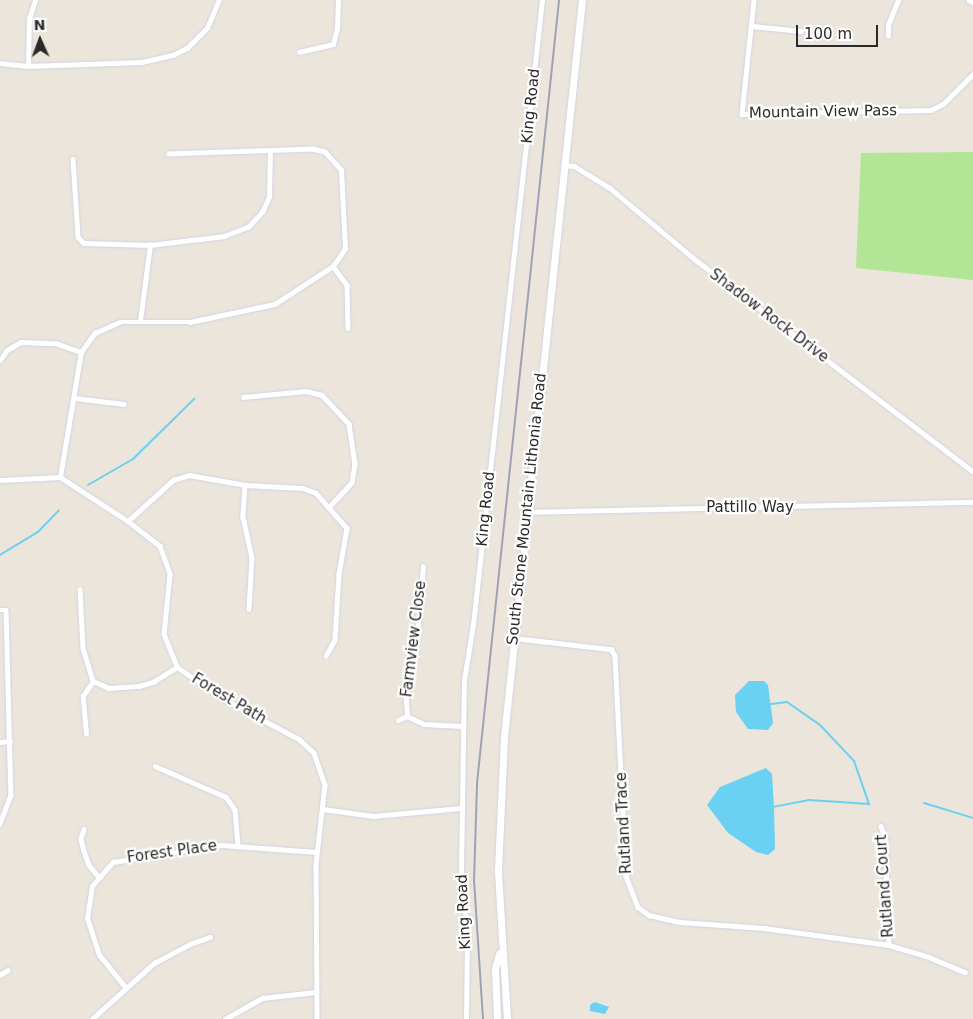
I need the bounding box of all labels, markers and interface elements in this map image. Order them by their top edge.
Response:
north arrow [15,15,65,65]
scale bar [798,15,880,47]
text: N [33,17,46,33]
text: 100 m [804,25,852,43]
street label: King Road [518,68,544,144]
street label: Mountain View Pass [749,102,897,122]
street label: Shadow Rock Drive [706,265,832,367]
street label: South Stone Mountain Lithonia Road [504,372,550,646]
street label: King Road [473,471,499,547]
street label: Pattillo Way [706,499,794,517]
street label: Farmview Close [398,580,430,698]
street label: Forest Path [188,670,270,728]
street label: Rutland Trace [612,772,636,874]
street label: Rutland Court [872,834,898,938]
street label: Forest Place [126,837,218,867]
street label: King Road [453,874,475,950]

